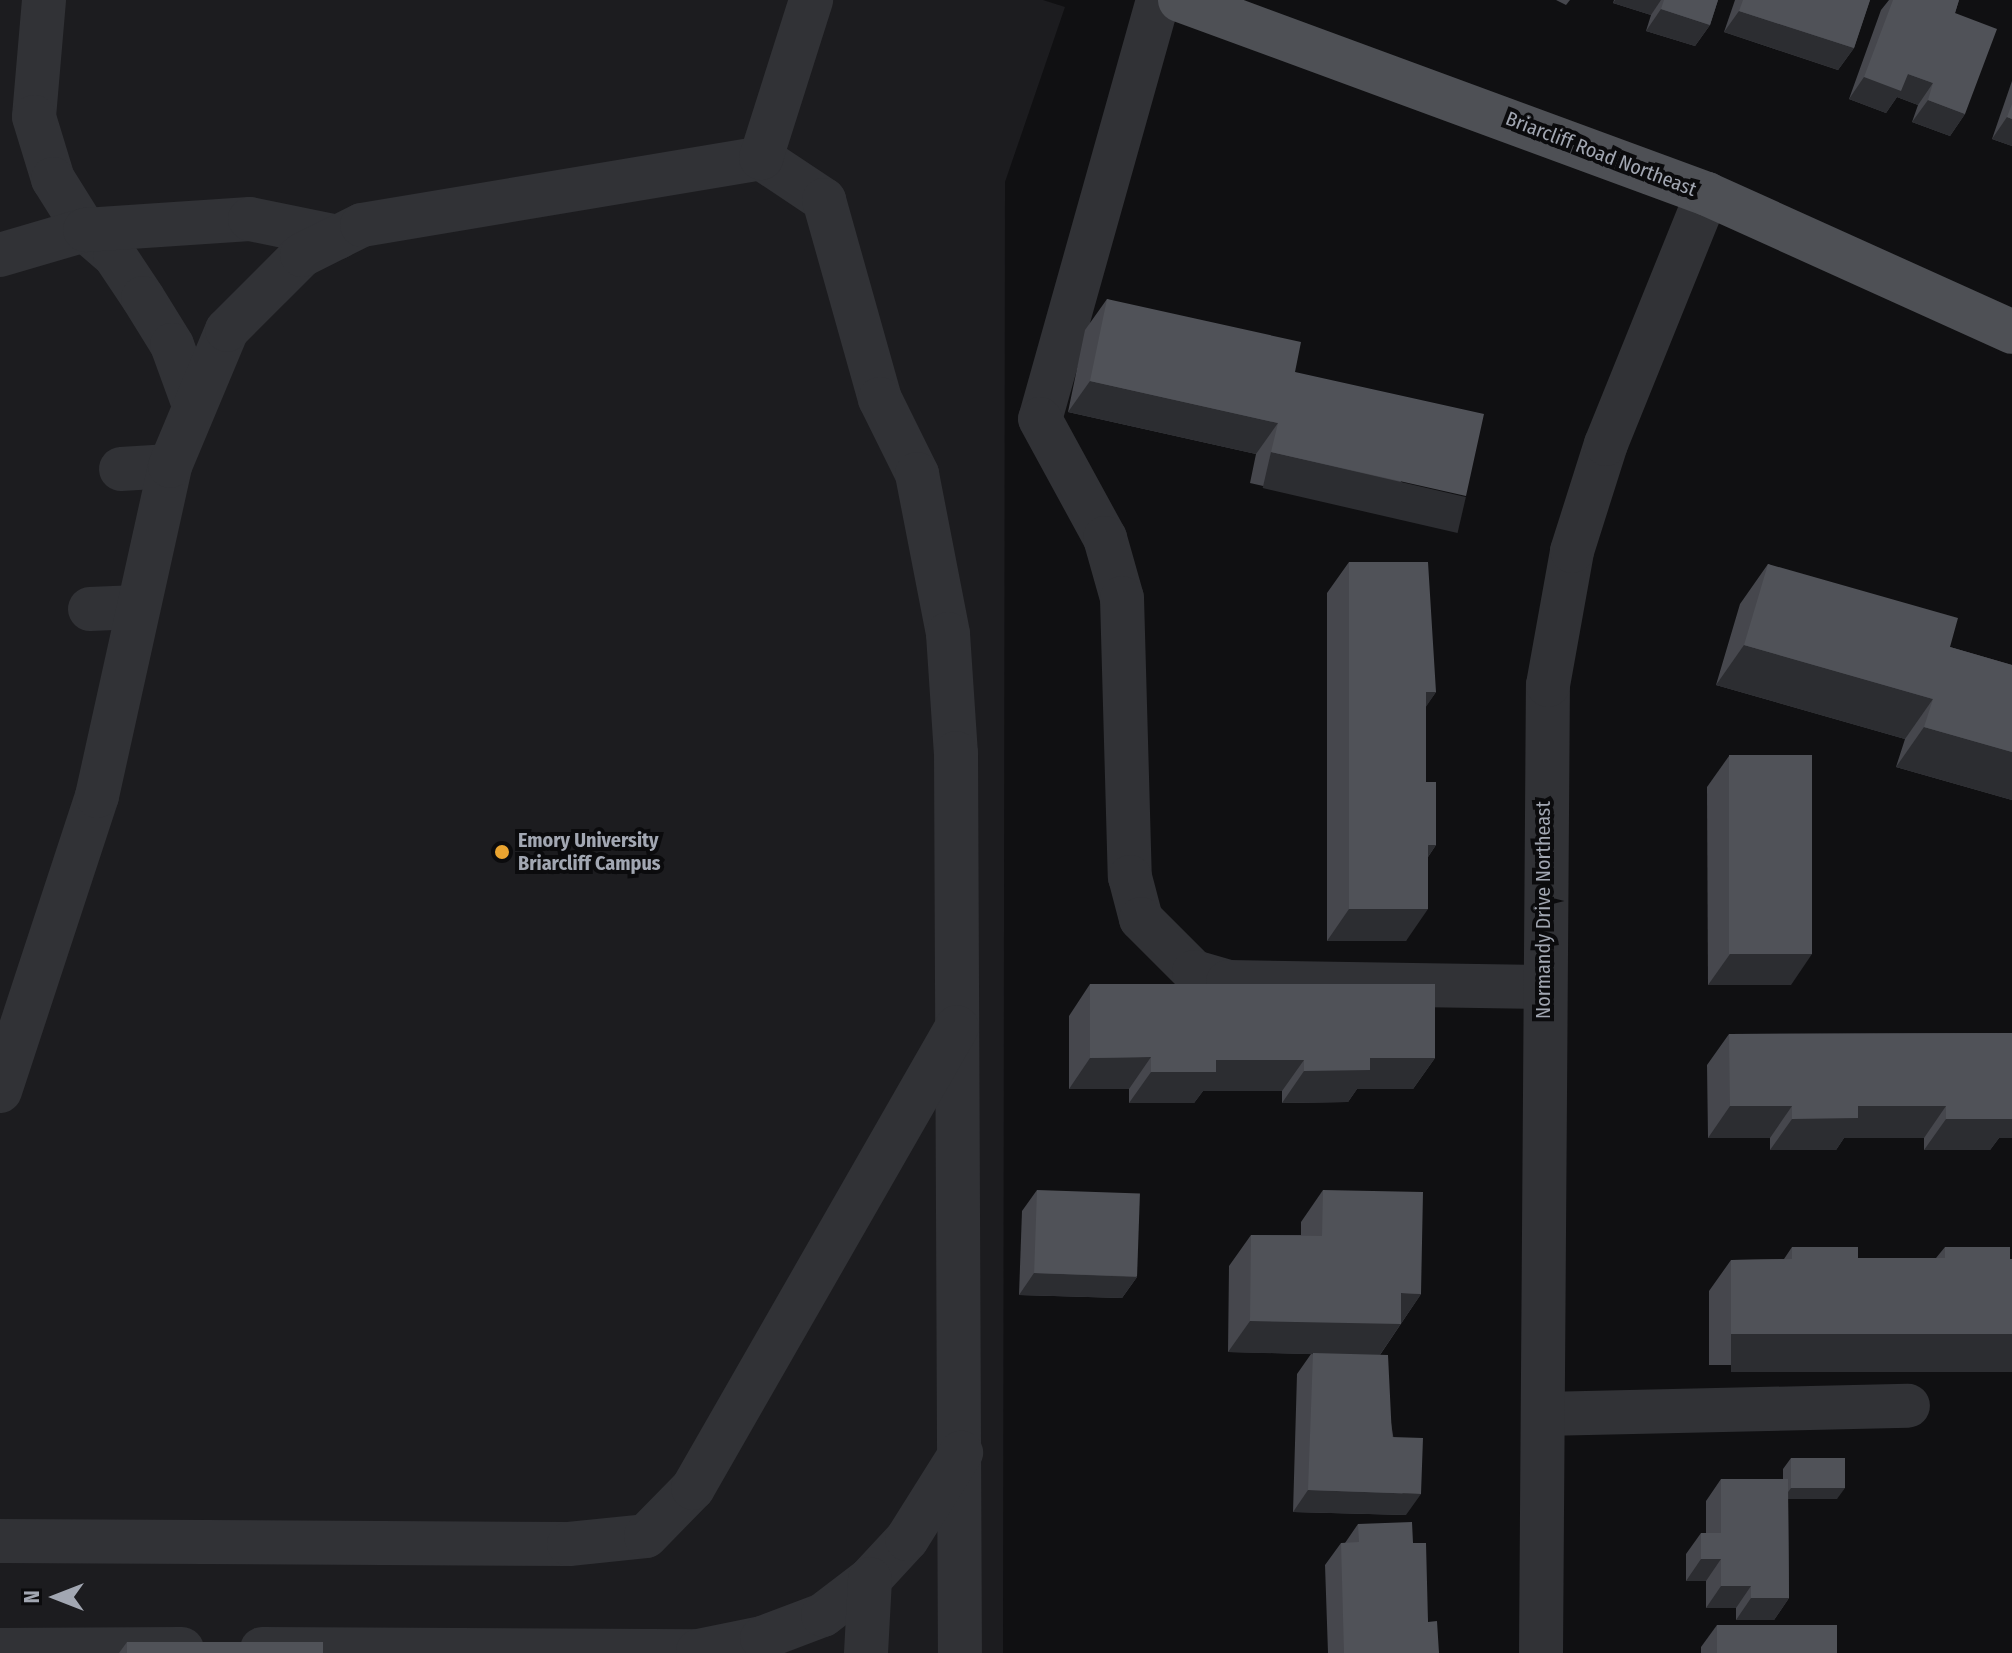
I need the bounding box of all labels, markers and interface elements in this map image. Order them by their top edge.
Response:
street label: Briarcliff Road Northeast [1502,107,1700,201]
street label: Normandy Drive Northeast [1531,801,1555,1019]
place label: Emory University Briarcliff Campus [518,828,661,875]
marker: Emory University Briarcliff Campus [493,843,511,861]
north arrow [16,1557,96,1637]
text: N [18,1590,45,1604]

